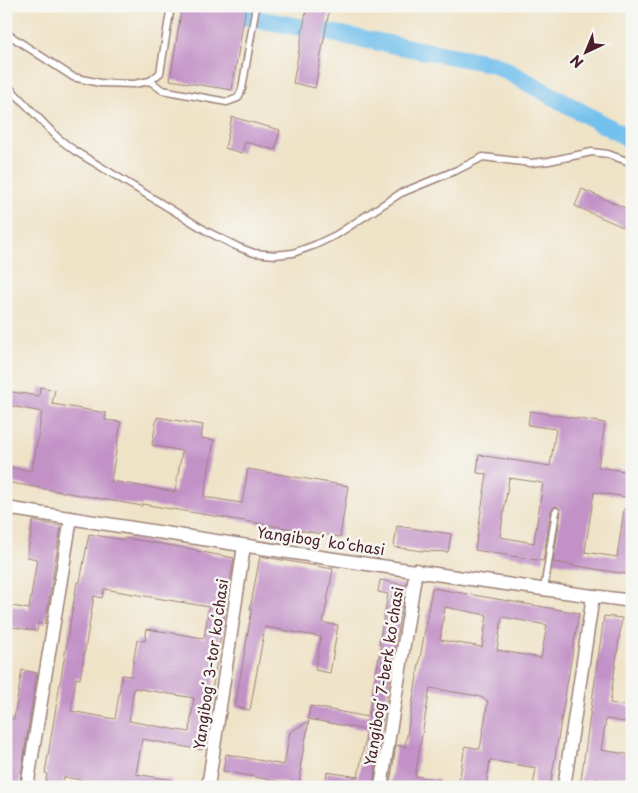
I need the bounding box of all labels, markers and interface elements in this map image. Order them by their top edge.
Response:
north arrow [560,28,610,78]
text: N [565,50,588,73]
street label: Yangibogʻ koʻchasi [256,520,386,560]
street label: Yangibogʻ 3-tor koʻchasi [187,577,233,751]
street label: Yangibogʻ 7-berk koʻchasi [357,585,409,767]

